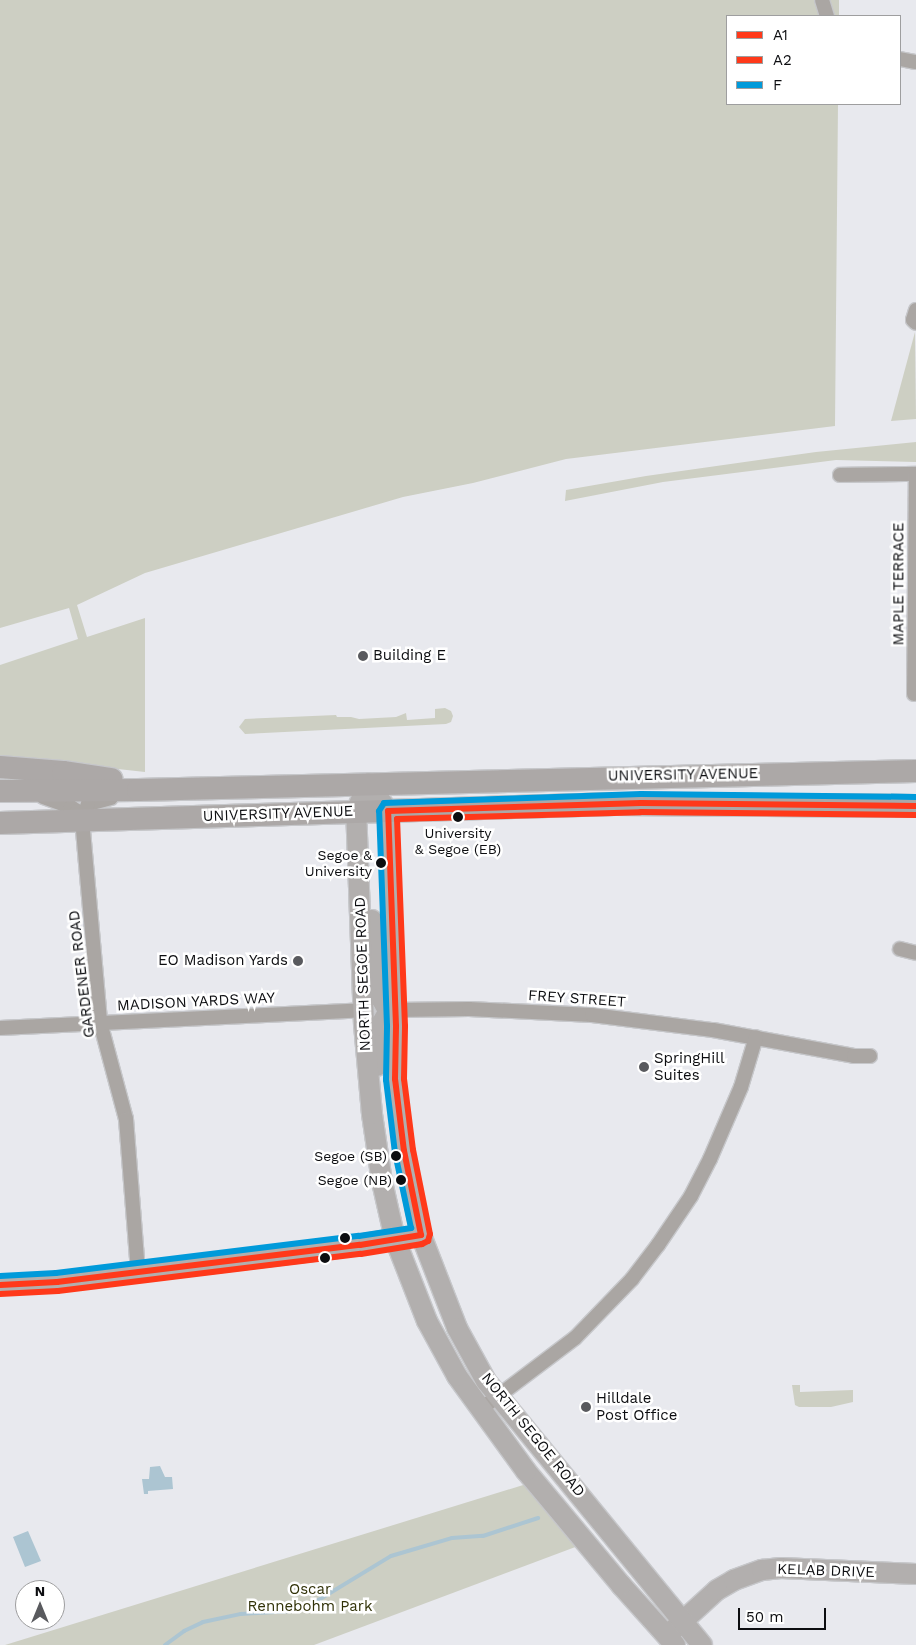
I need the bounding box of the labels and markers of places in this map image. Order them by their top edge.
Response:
place label: Building E [373,647,446,665]
marker: Building E [357,650,369,662]
marker: University & Segoe (EB) [453,812,463,822]
place label: University & Segoe (EB) [415,825,501,858]
place label: Segoe & University [305,847,372,880]
marker: Segoe & University [376,858,386,868]
place label: EO Madison Yards [157,952,288,970]
marker: EO Madison Yards [292,955,304,967]
place label: SpringHill Suites [654,1049,724,1084]
marker: SpringHill Suites [638,1061,650,1073]
place label: Segoe (SB) [314,1148,387,1164]
marker: Segoe (SB) [391,1151,401,1161]
place label: Segoe (NB) [318,1172,392,1188]
marker: Segoe (NB) [396,1175,406,1185]
unlabelled marker [340,1233,350,1243]
unlabelled marker [320,1253,330,1263]
place label: Hilldale Post Office [596,1389,677,1424]
marker: Hilldale Post Office [580,1401,592,1413]

